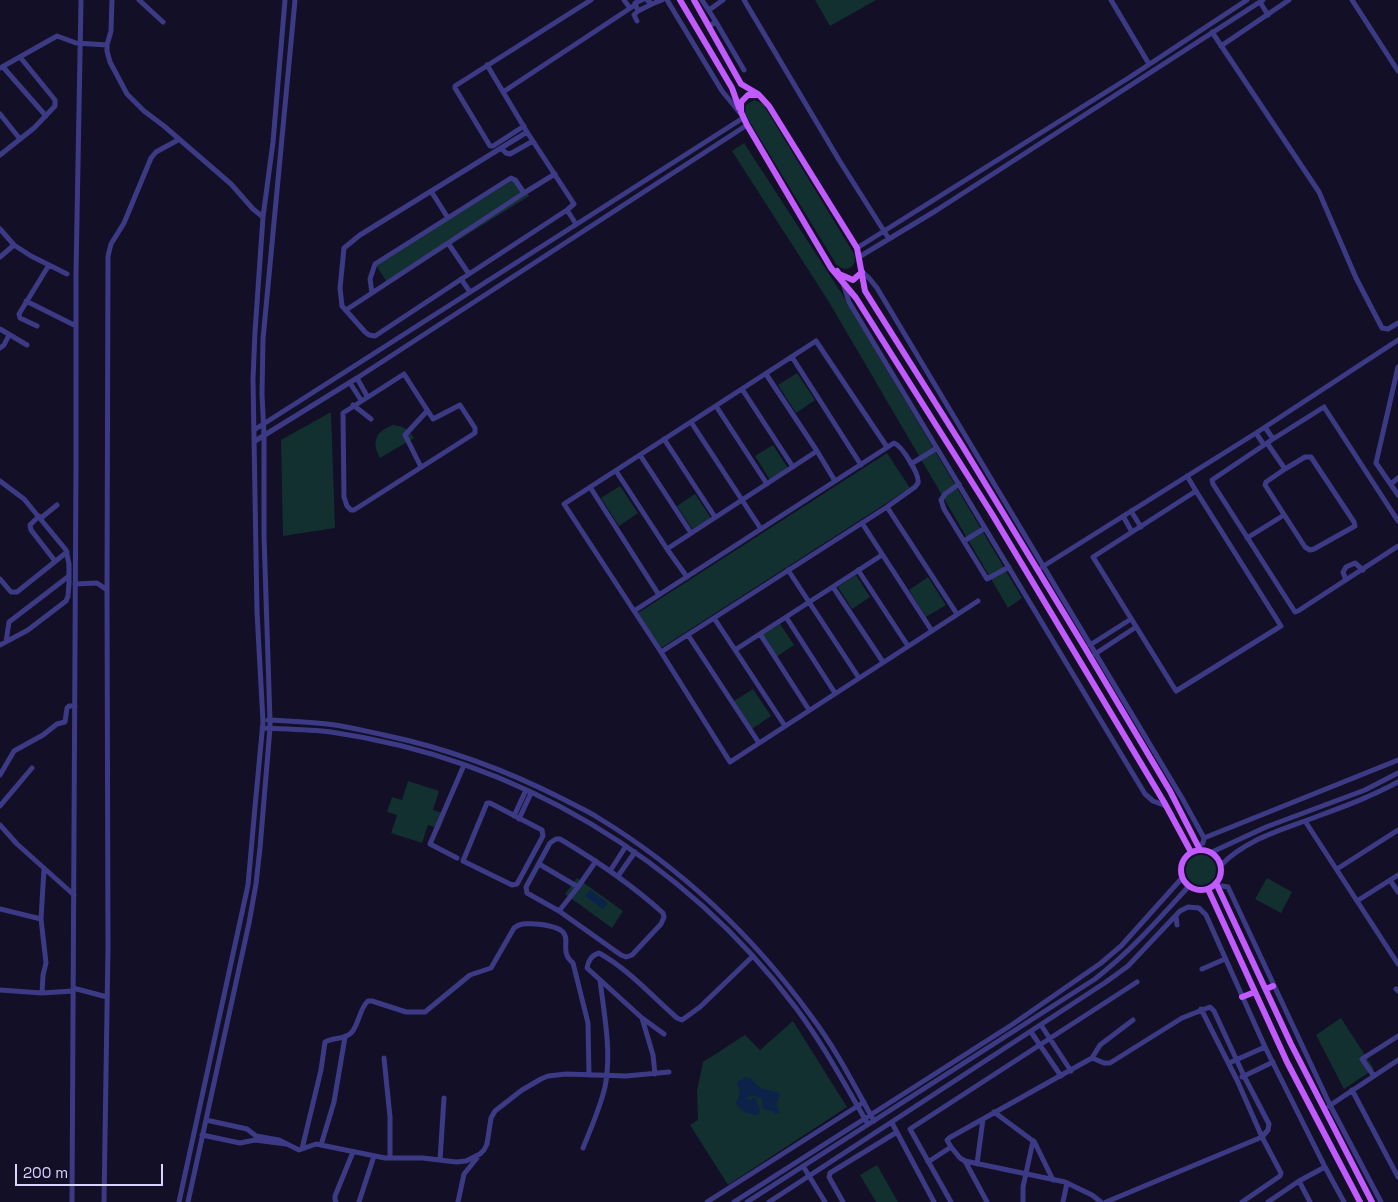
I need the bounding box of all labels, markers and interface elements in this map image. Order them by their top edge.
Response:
scale bar [18,1154,165,1186]
text: 200 m [23,1163,68,1182]

